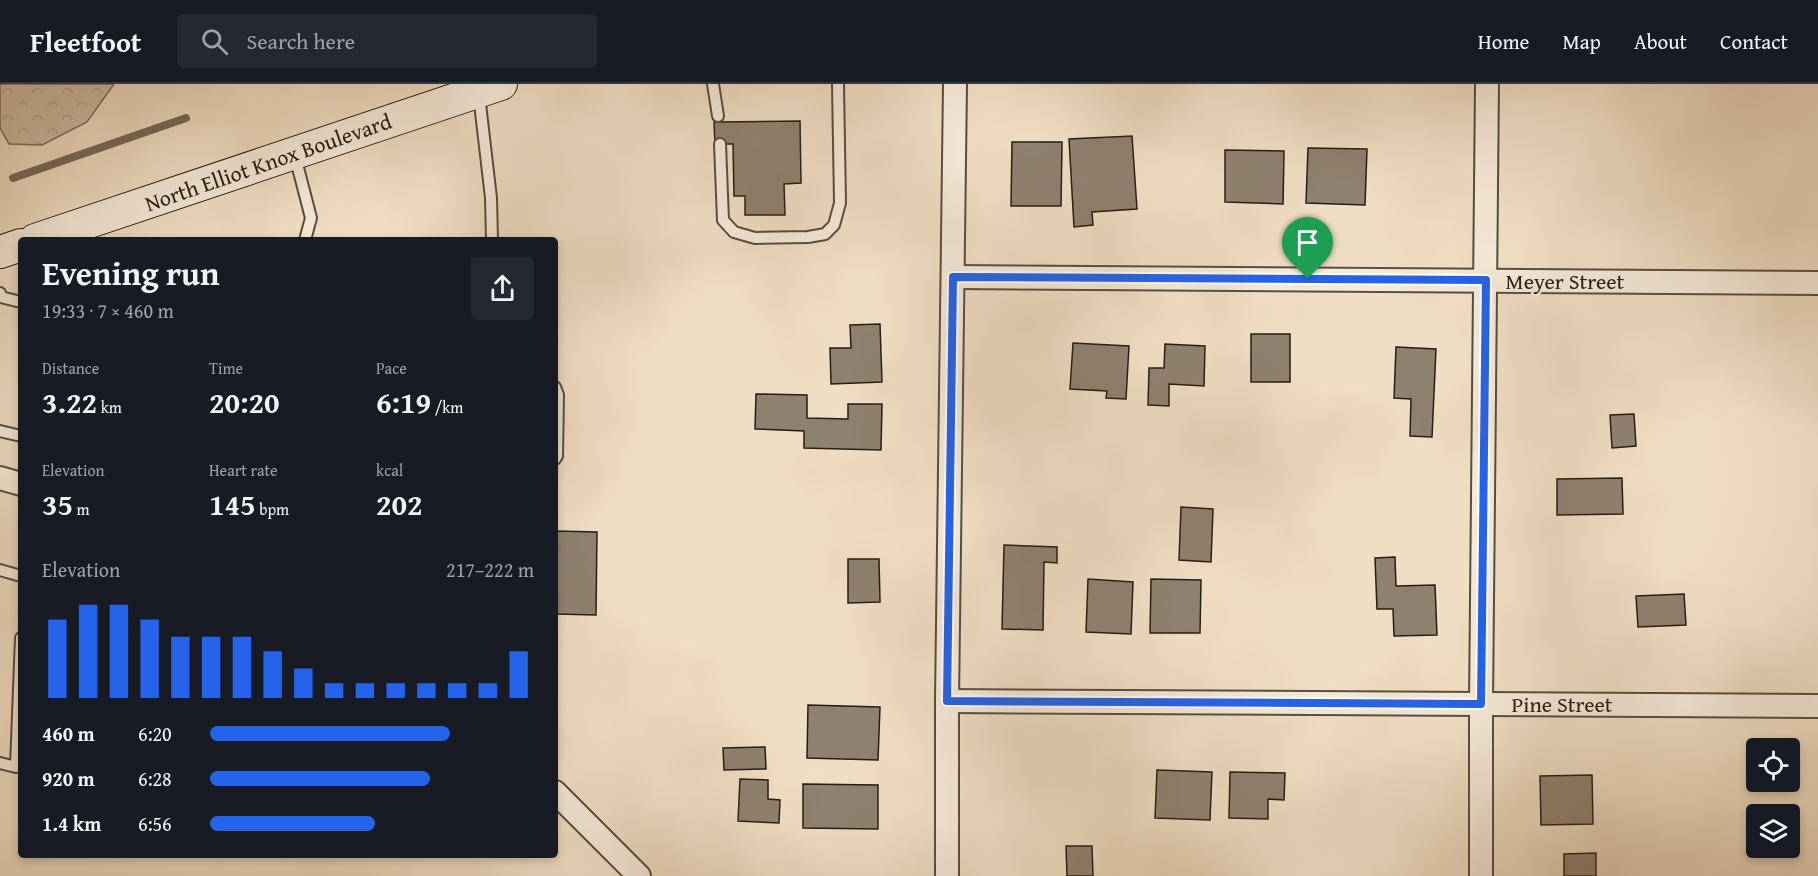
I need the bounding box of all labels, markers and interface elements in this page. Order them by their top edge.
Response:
search box [177,14,597,68]
text: Fleetfoot [30,21,141,62]
icon: search [198,25,231,58]
text: Search here [246,25,355,57]
text: Home [1478,26,1529,57]
text: Map [1562,26,1601,57]
text: About [1634,26,1687,57]
text: Contact [1720,26,1788,57]
street label: North Elliot Knox Boulevard [140,105,396,219]
pin [1282,217,1333,279]
icon: arrive [1291,226,1324,259]
text: Evening run [42,249,219,297]
button: share [471,257,534,320]
street label: Meyer Street [1506,265,1625,297]
text: 19:33 · 7 × 460 m [42,296,174,325]
text: Distance [42,356,99,380]
text: Time [209,356,243,380]
text: Pace [376,356,407,380]
text: 3.22 [42,380,97,424]
text: 20:20 [209,380,280,424]
text: 6:19 [376,380,431,424]
text: km [97,395,122,419]
text: /km [431,395,463,419]
text: Elevation [42,458,105,482]
text: Heart rate [209,458,278,482]
text: kcal [376,458,403,482]
text: 35 [42,482,73,526]
text: 145 [209,482,256,526]
text: 202 [376,482,423,526]
text: m [73,497,90,521]
text: bpm [256,497,289,521]
text: Elevation [42,555,120,584]
text: 217–222 m [446,555,534,584]
street label: Pine Street [1511,688,1613,720]
text: 460 m [42,719,95,748]
text: 6:20 [138,719,172,748]
map controls [1746,738,1800,858]
button: locate [1746,738,1800,792]
text: 920 m [42,764,95,793]
text: 6:28 [138,764,172,793]
button: layers [1746,804,1800,858]
text: 1.4 km [42,809,101,838]
text: 6:56 [138,809,172,838]

